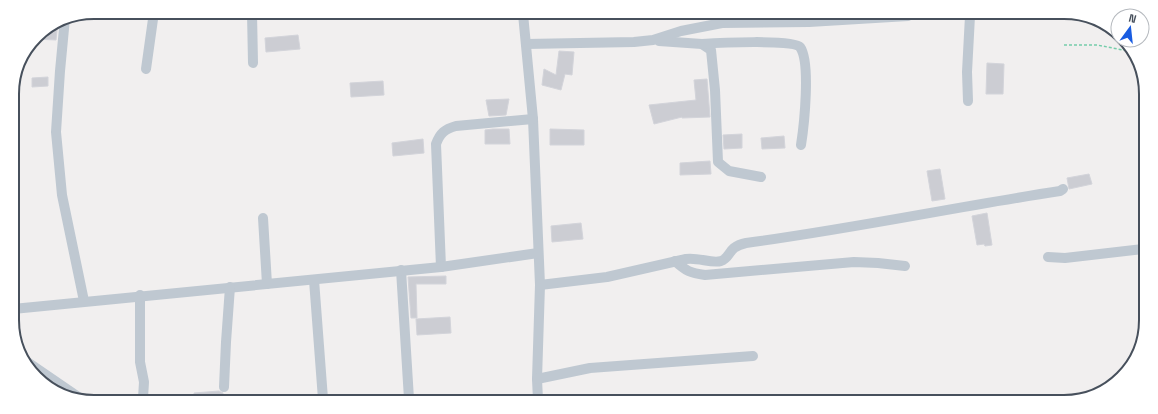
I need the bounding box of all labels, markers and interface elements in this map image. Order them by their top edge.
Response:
north arrow [1110,8,1150,48]
text: N [1127,11,1138,26]

